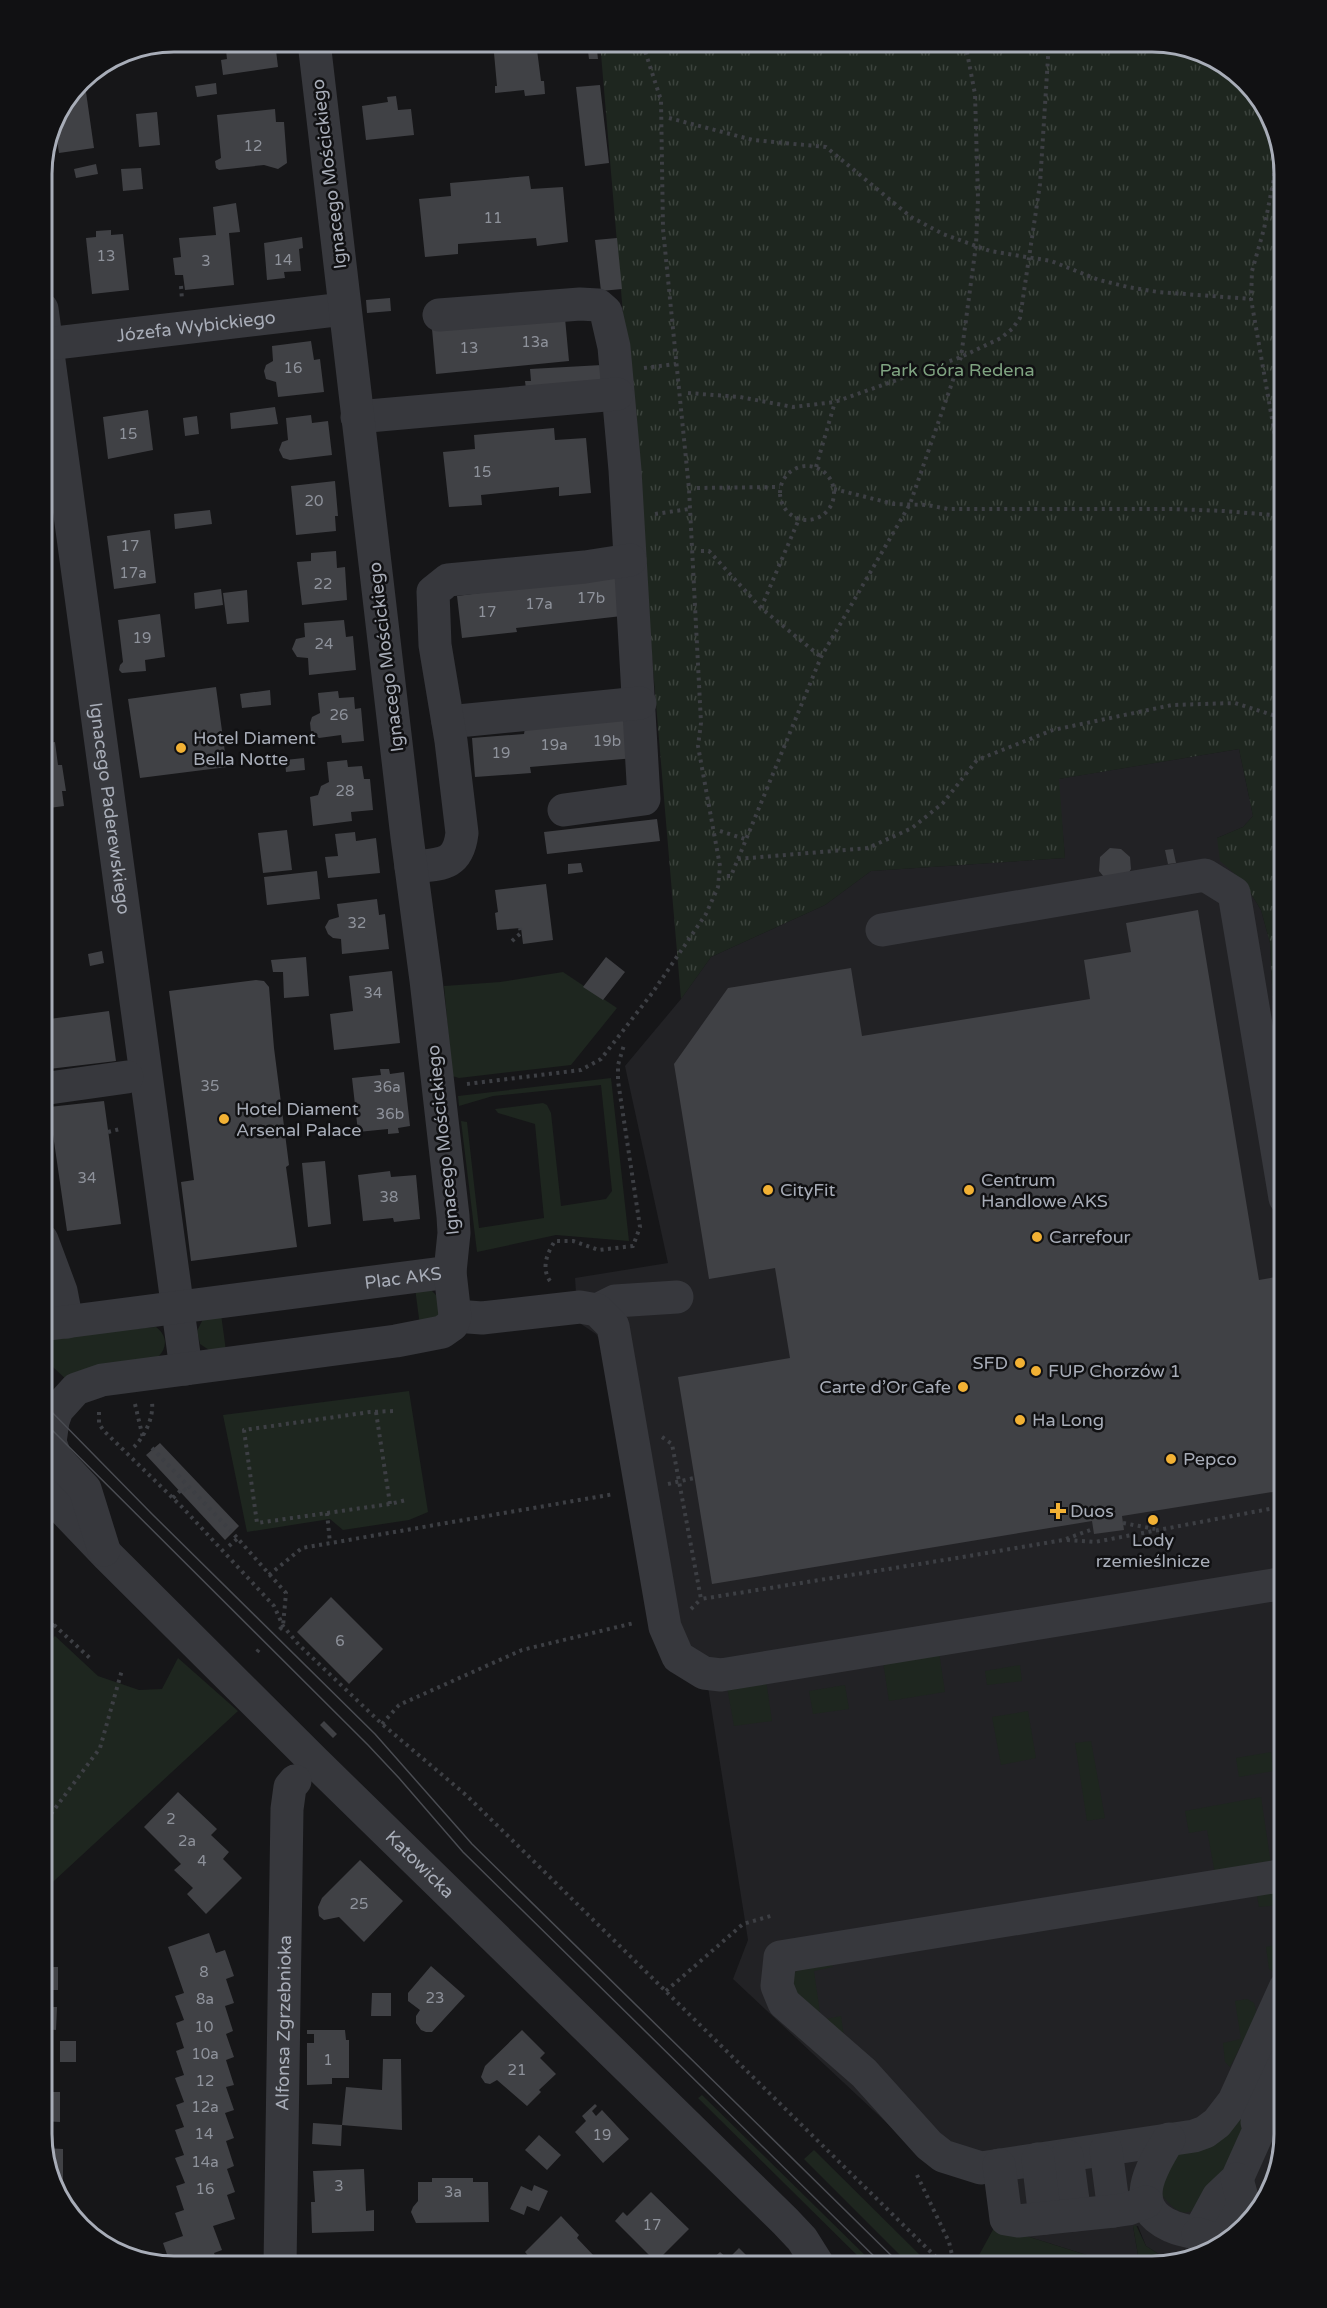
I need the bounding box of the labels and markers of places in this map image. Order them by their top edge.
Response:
place label: Hotel Diament Bella Notte [193,727,316,770]
marker: Hotel Diament Bella Notte [174,741,188,755]
place label: Hotel Diament Arsenal Palace [236,1098,361,1141]
marker: Hotel Diament Arsenal Palace [217,1112,231,1126]
place label: Centrum Handlowe AKS [981,1169,1108,1212]
place label: CityFit [780,1179,836,1201]
marker: CityFit [761,1183,775,1197]
marker: Centrum Handlowe AKS [962,1183,976,1197]
place label: Carrefour [1049,1226,1131,1248]
marker: Carrefour [1030,1230,1044,1244]
place label: SFD [972,1352,1008,1374]
marker: SFD [1013,1356,1027,1370]
place label: FUP Chorzów 1 [1048,1360,1181,1382]
marker: FUP Chorzów 1 [1029,1364,1043,1378]
place label: Carte d’Or Cafe [819,1376,951,1398]
marker: Carte d’Or Cafe [956,1380,970,1394]
place label: Ha Long [1032,1409,1104,1431]
marker: Ha Long [1013,1413,1027,1427]
place label: Pepco [1183,1448,1237,1470]
marker: Pepco [1164,1452,1178,1466]
place label: Duos [1070,1500,1114,1522]
marker: Duos [1051,1504,1065,1518]
marker: Lody rzemieślnicze [1146,1513,1160,1527]
place label: Lody rzemieślnicze [1096,1529,1210,1572]

